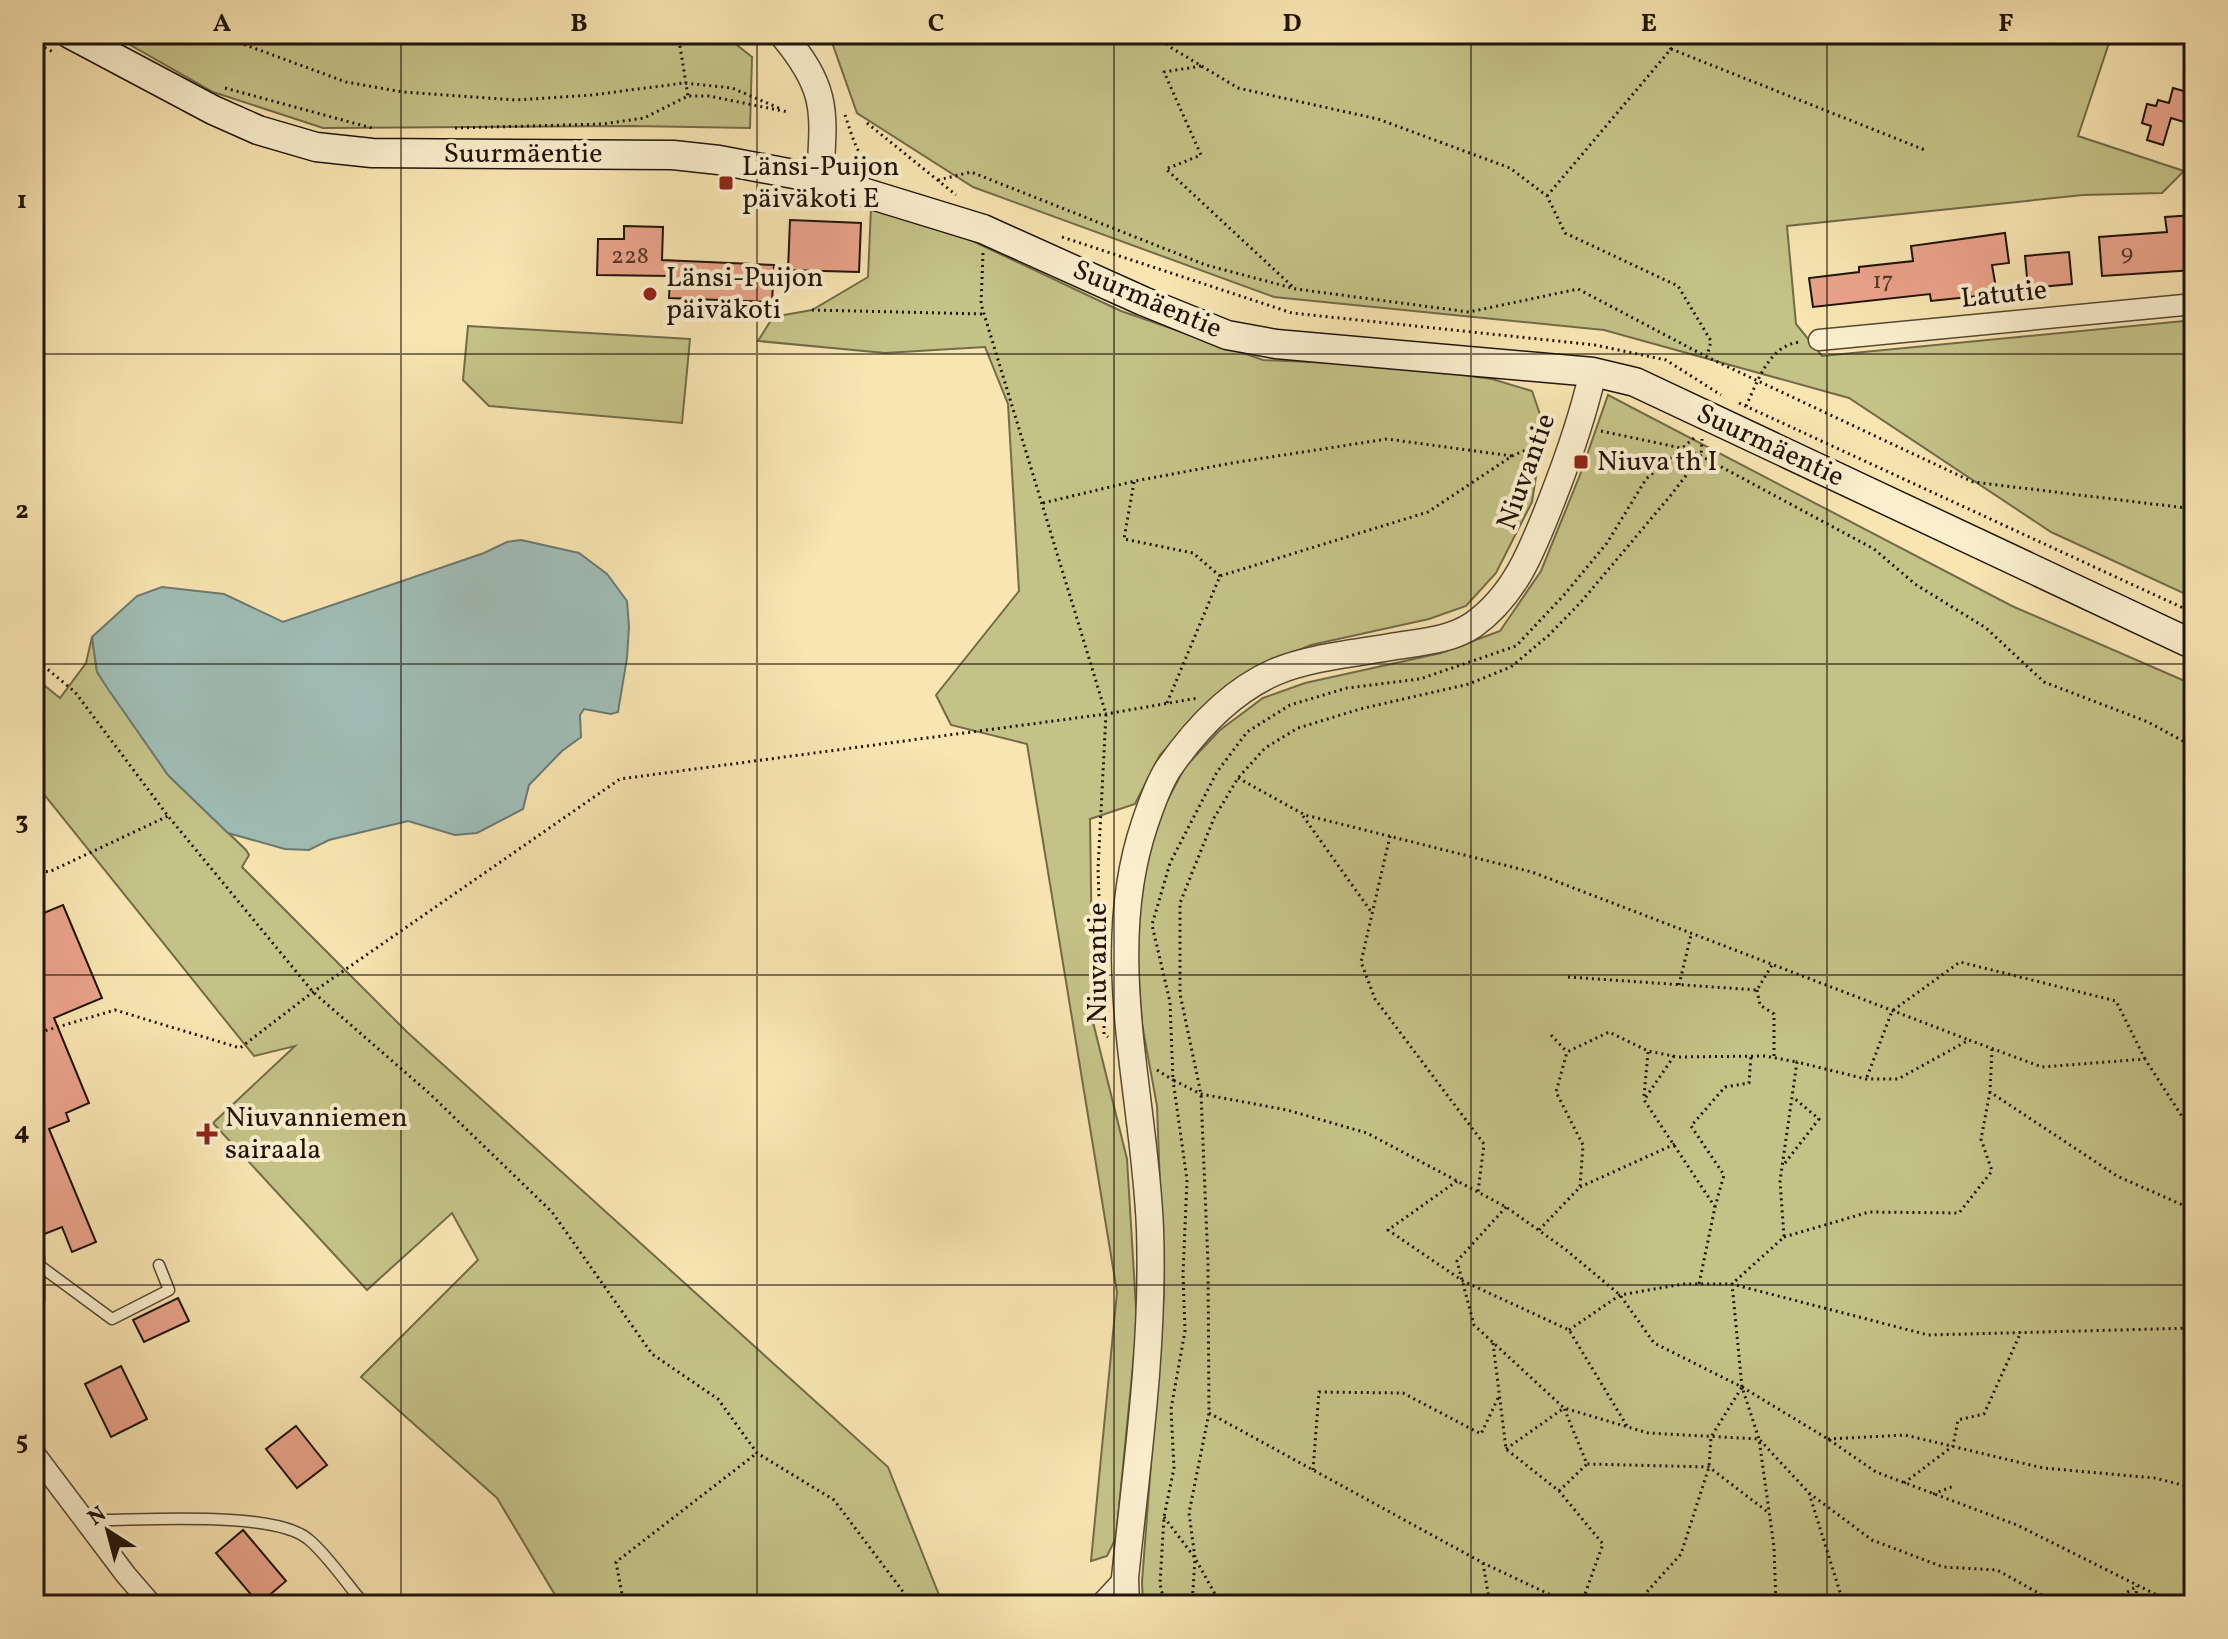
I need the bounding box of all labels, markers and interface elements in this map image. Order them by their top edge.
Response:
text: A [213,6,232,42]
text: B [570,6,588,42]
text: C [928,6,944,42]
text: D [1282,6,1302,42]
text: E [1641,6,1657,42]
text: F [1998,6,2014,42]
street label: Suurmäentie [443,135,603,174]
place label: Länsi-Puijon päiväkoti E [742,148,899,219]
marker: Länsi-Puijon päiväkoti E [717,174,735,192]
text: 1 [17,183,27,219]
house number: 9 [2121,237,2133,271]
house number: 228 [611,240,649,274]
street label: Suurmäentie [1066,251,1228,349]
place label: Länsi-Puijon päiväkoti [666,259,823,330]
house number: 17 [1873,265,1893,299]
street label: Latutie [1959,271,2049,319]
marker: Länsi-Puijon päiväkoti [641,285,659,303]
street label: Suurmäentie [1690,395,1850,497]
street label: Niuvantie [1488,408,1566,536]
place label: Niuva th I [1597,443,1718,482]
marker: Niuva th I [1572,453,1590,471]
text: 2 [15,493,29,529]
text: 3 [15,804,29,840]
street label: Niuvantie [1079,902,1118,1024]
place label: Niuvanniemen sairaala [225,1099,408,1170]
text: 4 [14,1114,30,1150]
marker: Niuvanniemen sairaala [196,1123,218,1145]
text: 5 [16,1424,28,1460]
north arrow [68,1491,148,1571]
text: N [82,1500,113,1534]

